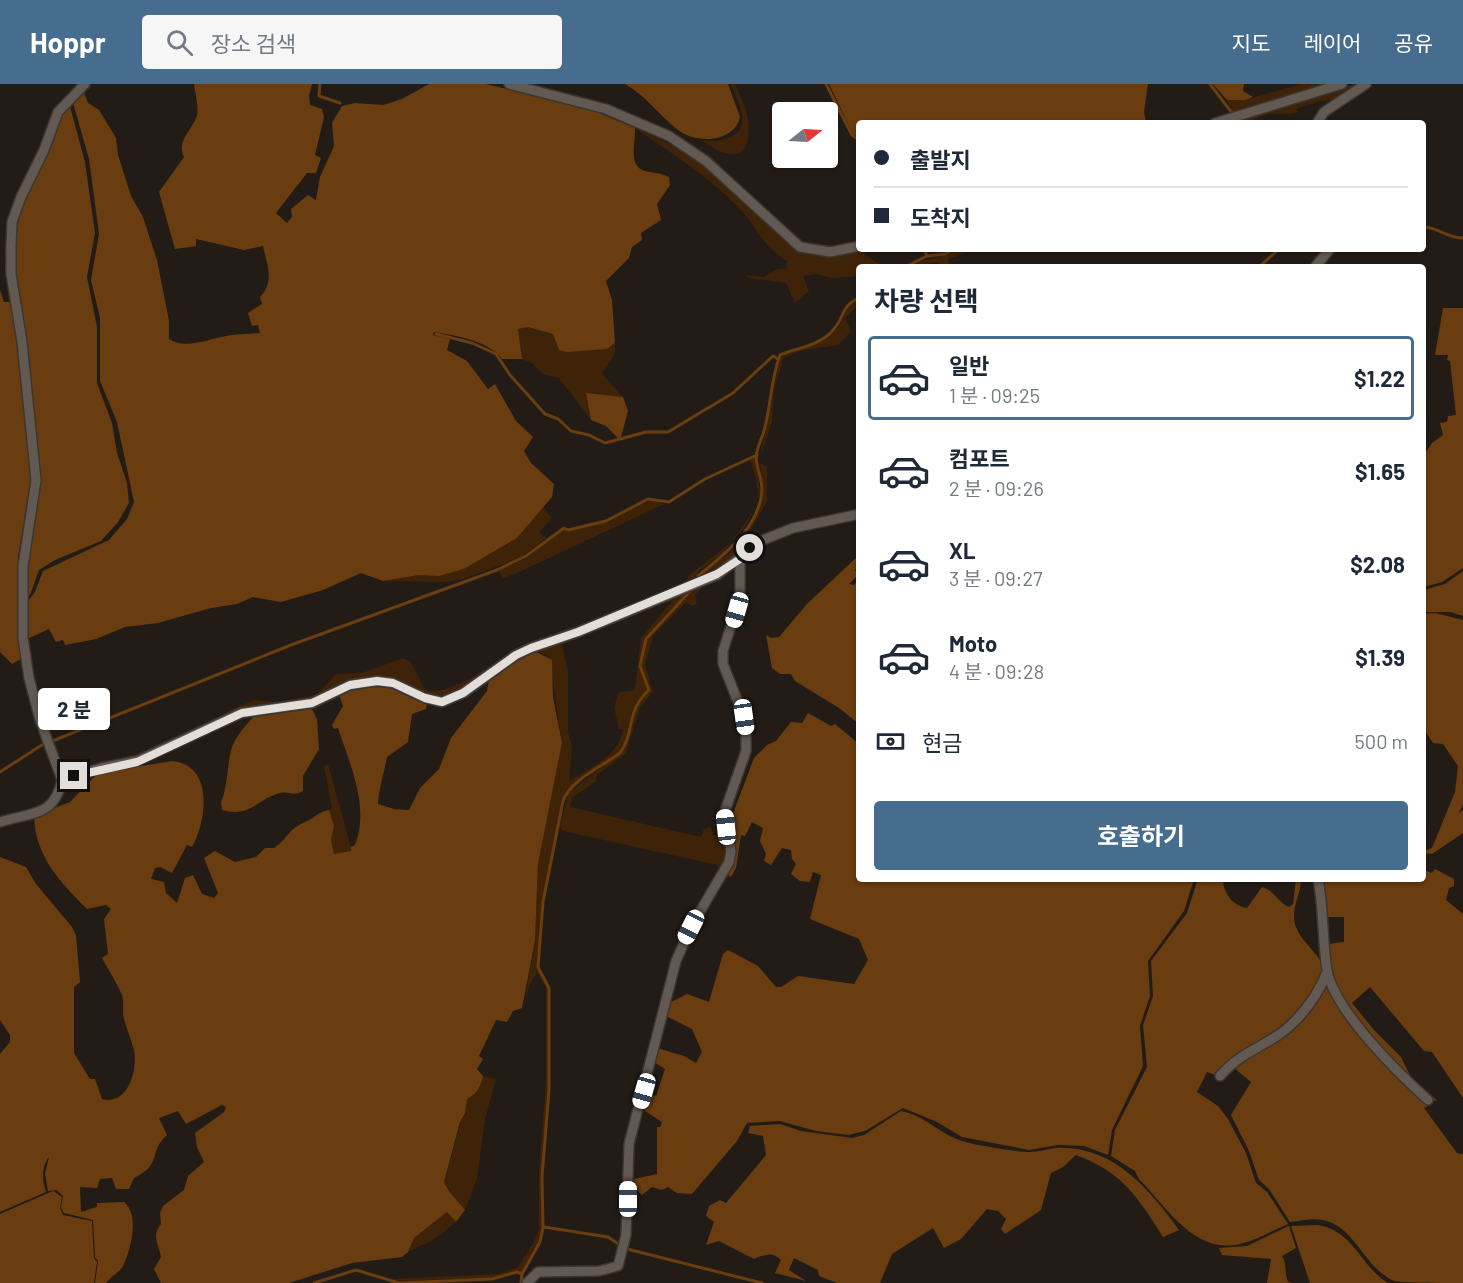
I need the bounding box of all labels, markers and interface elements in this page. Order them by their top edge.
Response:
search box [142,15,562,69]
text: Hoppr [30,25,106,59]
icon: search [163,26,196,59]
text: 장소 검색 [211,30,296,56]
text: 지도 [1232,30,1270,55]
text: 레이어 [1303,30,1361,55]
text: 공유 [1394,30,1433,55]
north arrow [772,102,838,168]
map controls [772,102,838,168]
text: 출발지 [910,146,971,172]
text: 도착지 [910,204,971,230]
text: 차량 선택 [874,284,979,316]
icon: car [877,351,931,405]
text: 일반 [949,352,989,378]
text: $1.22 [1354,365,1405,391]
text: 1 분 · 09:25 [949,383,1040,407]
icon: car [877,444,931,498]
text: 컴포트 [949,445,1010,471]
text: $1.65 [1355,458,1405,484]
text: 2 분 · 09:26 [949,476,1044,500]
route start [736,534,763,561]
icon: car [877,537,931,591]
text: XL [949,537,975,563]
text: $2.08 [1350,551,1405,577]
text: 3 분 · 09:27 [949,566,1043,590]
car [723,590,751,630]
icon: car [877,630,931,684]
text: Moto [949,630,997,656]
text: $1.39 [1355,644,1405,670]
text: 4 분 · 09:28 [949,659,1044,683]
callout: 2 분 [38,689,110,731]
text: 2 분 [57,697,91,721]
car [733,698,755,736]
icon: cash [874,725,907,758]
text: 현금 [922,729,962,755]
text: 500 m [1355,729,1408,753]
route end [60,762,87,789]
button: 호출하기 [874,801,1408,870]
car [715,808,737,846]
car [675,907,707,947]
car [630,1071,658,1111]
car [619,1181,637,1217]

